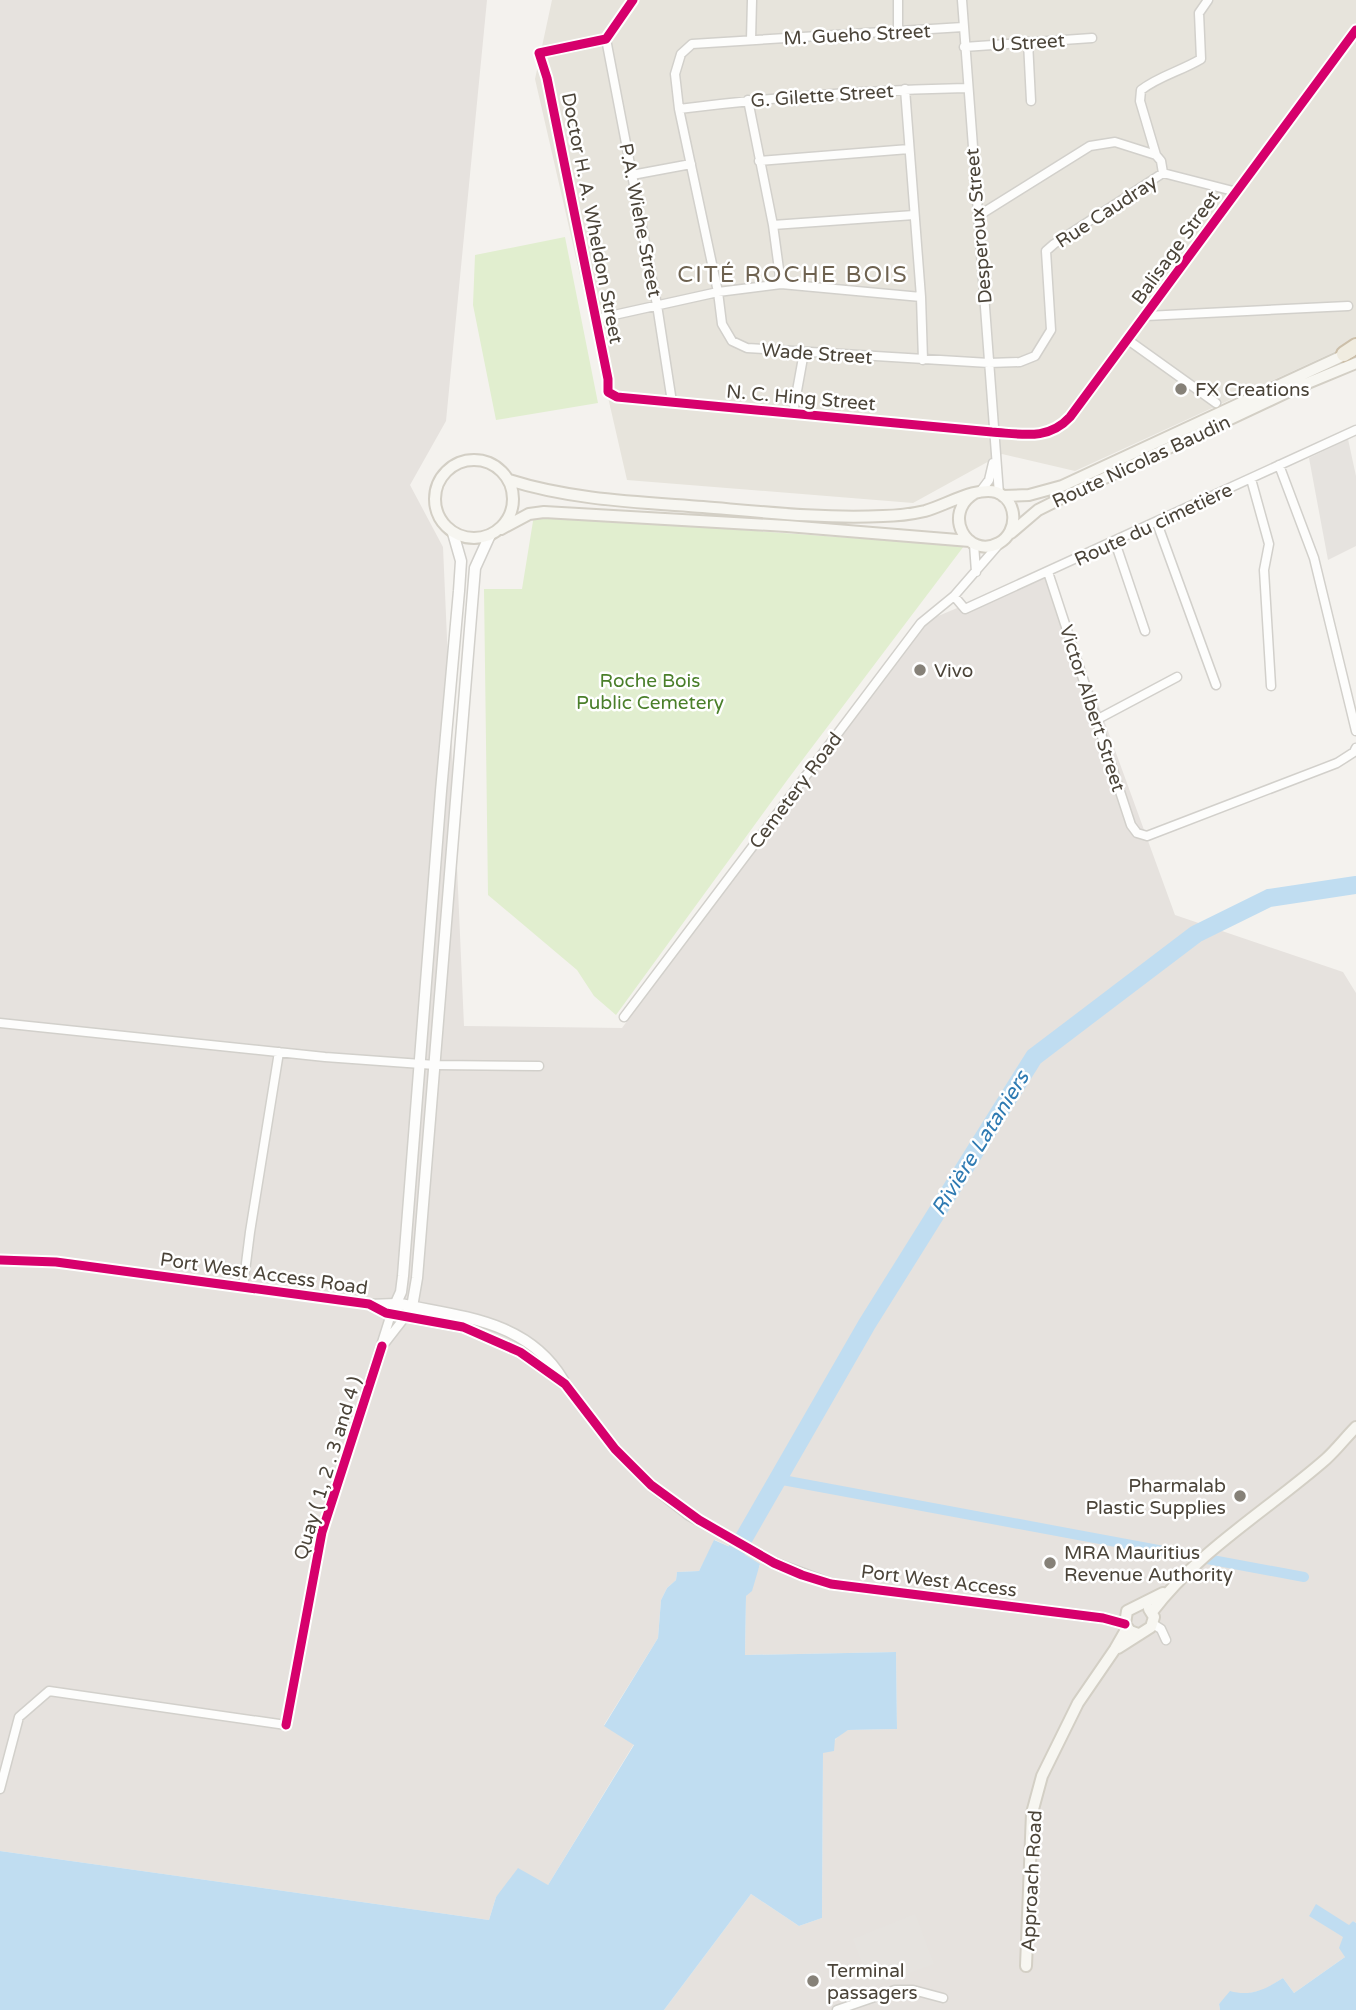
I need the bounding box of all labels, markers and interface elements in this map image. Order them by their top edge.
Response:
street label: M. Gueho Street [783,20,931,50]
street label: U Street [991,29,1066,57]
street label: G. Gilette Street [750,80,894,112]
street label: Doctor H. A. Wheldon Street [557,91,627,346]
street label: P.A. Wiehe Street [614,141,666,299]
street label: Desperoux Street [961,147,997,305]
street label: Rue Caudray [1052,171,1161,253]
street label: Balisage Street [1127,186,1224,309]
district label: CITÉ ROCHE BOIS [677,261,909,289]
street label: Wade Street [761,339,873,369]
place label: FX Creations [1195,379,1310,401]
street label: N. C. Hing Street [725,381,877,415]
marker: FX Creations [1173,381,1189,397]
street label: Route Nicolas Baudin [1049,411,1234,513]
street label: Route du cimetière [1071,479,1236,571]
street label: Victor Albert Street [1055,622,1129,794]
place label: Vivo [934,660,973,682]
marker: Vivo [912,662,928,678]
park label: Roche Bois Public Cemetery [576,670,724,714]
street label: Cemetery Road [745,728,847,853]
water label: Rivière Lataniers [926,1065,1036,1220]
street label: Port West Access Road [159,1249,369,1299]
street label: Quay ( 1, 2 . 3 and 4 ) [290,1374,366,1563]
place label: Pharmalab Plastic Supplies [1085,1475,1226,1519]
marker: Pharmalab Plastic Supplies [1232,1488,1248,1504]
place label: MRA Mauritius Revenue Authority [1064,1542,1233,1586]
marker: MRA Mauritius Revenue Authority [1042,1555,1058,1571]
street label: Port West Access [860,1561,1018,1601]
street label: Approach Road [1017,1810,1047,1952]
place label: Terminal passagers [827,1960,918,2004]
marker: Terminal passagers [805,1973,821,1989]

